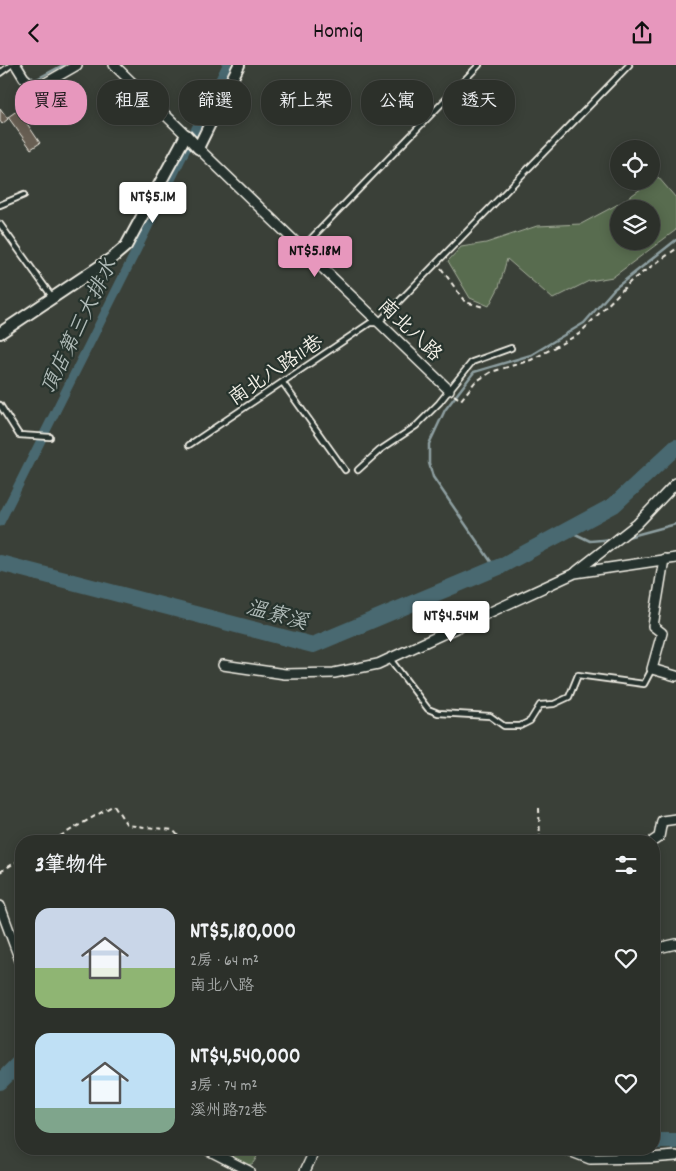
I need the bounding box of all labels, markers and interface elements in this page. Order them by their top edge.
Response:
text: Homiq [313,17,363,48]
icon: back [20,19,48,47]
icon: share [628,19,656,47]
chip: 買屋 [15,80,87,125]
chip: 租屋 [97,80,169,125]
chip: 篩選 [179,80,251,125]
chip: 新上架 [261,80,351,125]
chip: 公寓 [361,80,433,125]
chip: 透天 [443,80,515,125]
map controls [610,140,660,250]
button: locate [610,140,660,190]
pin: NT$5.1M [107,181,199,224]
text: NT$5.1M [130,186,176,209]
button: layers [610,200,660,250]
pin: NT$5.18M [263,235,367,278]
text: NT$5.18M [289,240,341,263]
water label: 頂店第三大排水 [35,254,127,400]
street label: 南北八路 [370,293,448,370]
street label: 南北八路11巷 [224,329,330,414]
water label: 溫寮溪 [242,594,311,640]
pin: NT$4.54M [399,601,503,643]
text: NT$4.54M [423,605,479,628]
icon: filters [612,851,640,879]
text: 3筆物件 [35,852,107,882]
text: NT$5,180,000 [190,918,296,948]
icon: home [75,928,135,988]
icon: heart [612,944,640,972]
text: 2房 · 64 m² [190,950,259,973]
text: 南北八路 [190,975,254,998]
text: NT$4,540,000 [190,1043,300,1073]
icon: home [75,1053,135,1113]
icon: heart [612,1069,640,1097]
text: 3房 · 74 m² [190,1075,257,1098]
text: 溪州路72巷 [190,1100,267,1123]

